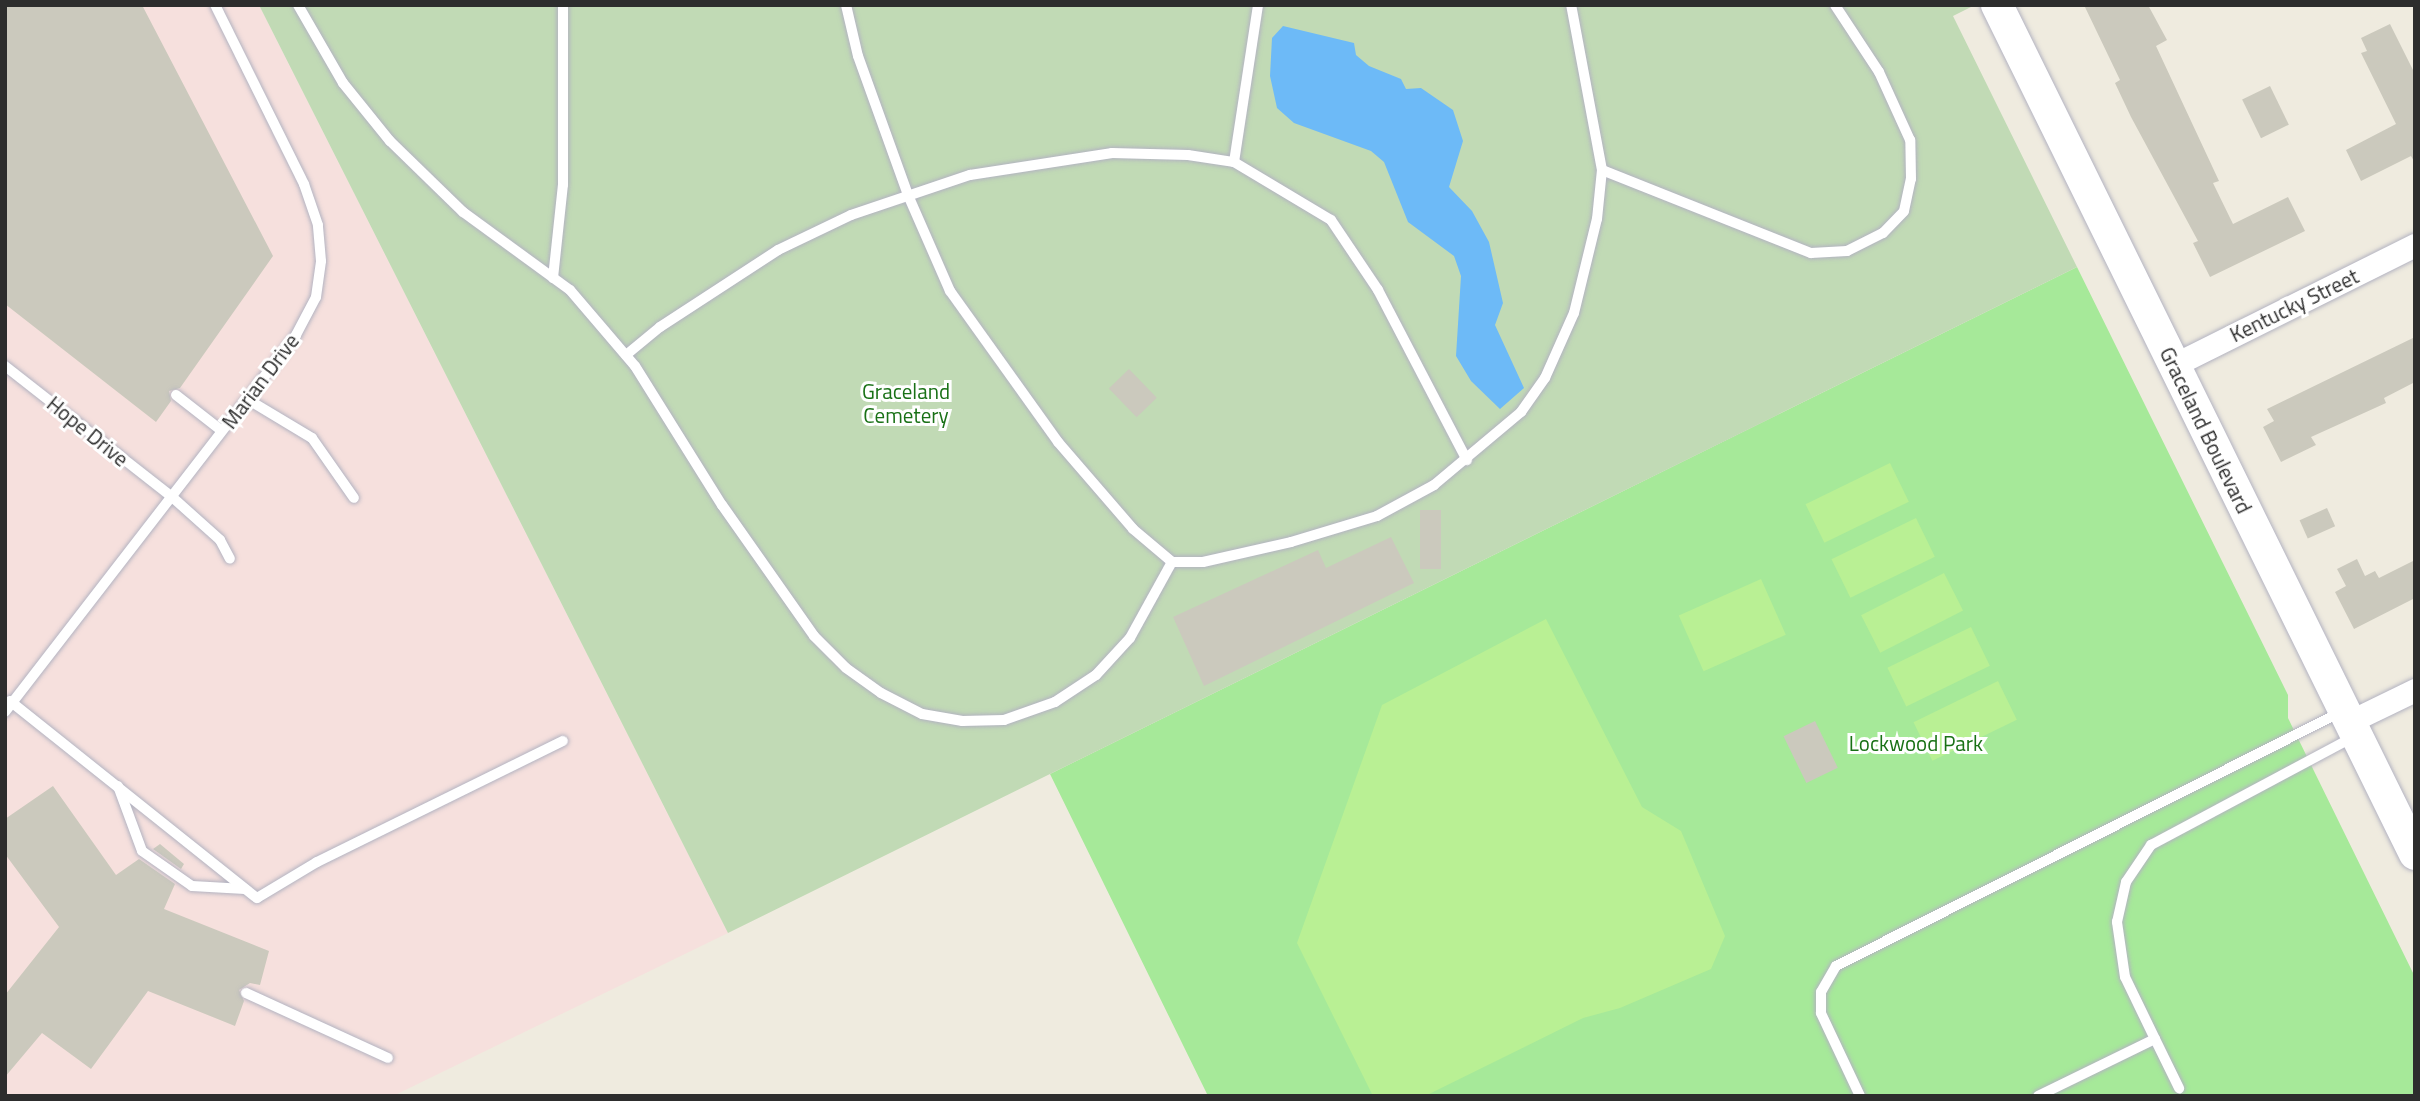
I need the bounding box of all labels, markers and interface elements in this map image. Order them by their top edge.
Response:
street label: Kentucky Street [2226,263,2362,347]
street label: Marian Drive [216,329,304,433]
street label: Graceland Boulevard [2155,343,2257,517]
park label: Graceland Cemetery [862,378,950,428]
street label: Hope Drive [42,391,134,471]
park label: Lockwood Park [1849,730,1983,756]

